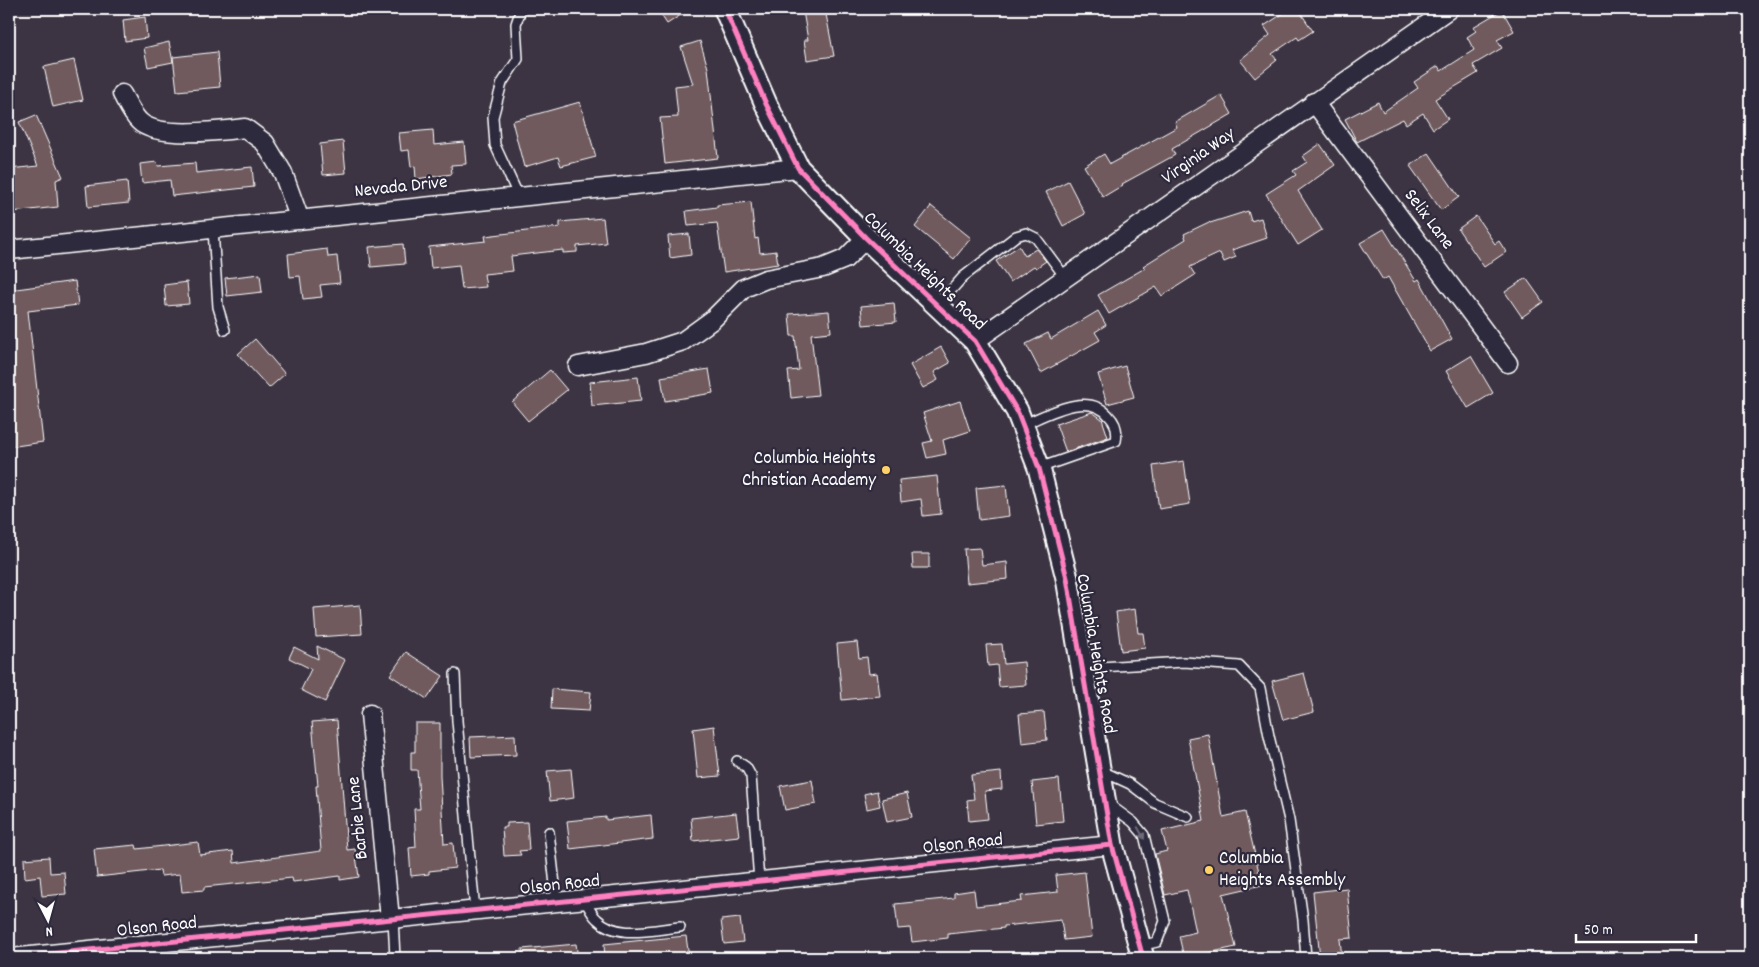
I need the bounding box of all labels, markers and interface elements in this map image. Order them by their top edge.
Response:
street label: Virginia Way [1157,122,1242,192]
street label: Nevada Drive [353,170,449,206]
street label: Selix Lane [1396,184,1460,256]
street label: Columbia Heights Road [856,206,992,338]
place label: Columbia Heights Christian Academy [742,446,876,495]
marker: Columbia Heights Christian Academy [880,464,892,476]
street label: Columbia Heights Road [1068,572,1122,736]
street label: Barbie Lane [341,775,377,861]
street label: Olson Road [922,827,1004,863]
one-way arrow [1136,827,1145,840]
place label: Columbia Heights Assembly [1219,846,1345,895]
marker: Columbia Heights Assembly [1203,864,1215,876]
street label: Olson Road [519,868,601,904]
north arrow [22,894,72,944]
street label: Olson Road [116,910,198,946]
scale bar [1576,912,1696,944]
text: 50 m [1584,920,1613,942]
text: N [45,921,54,941]

